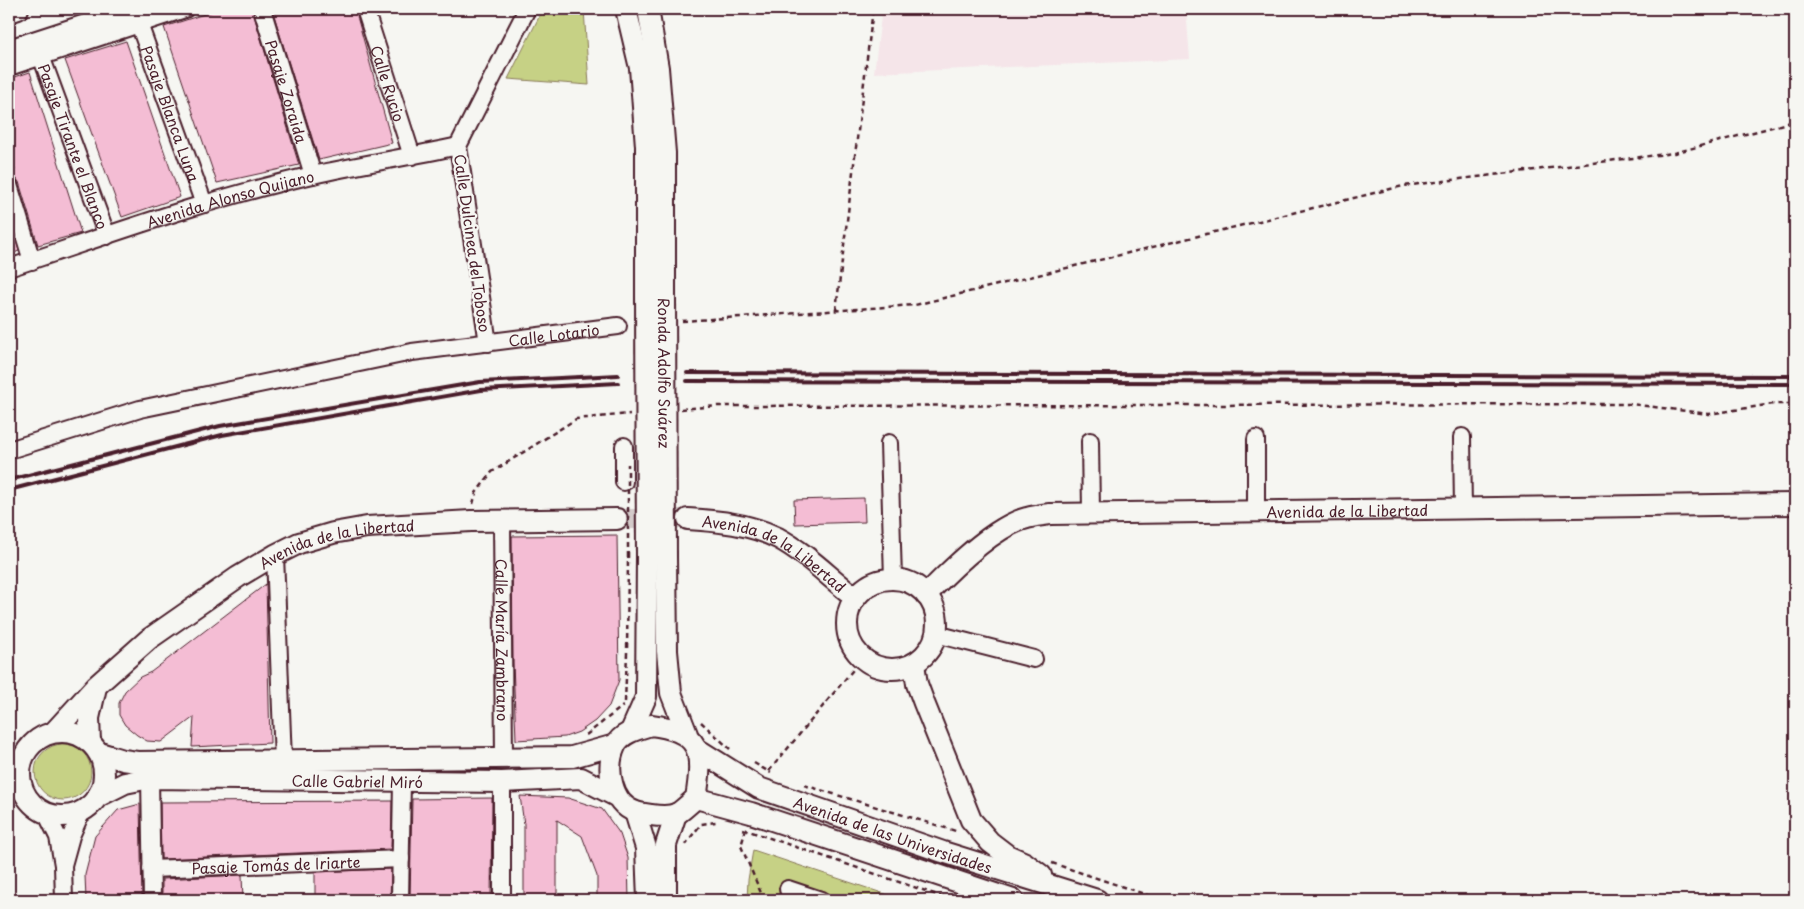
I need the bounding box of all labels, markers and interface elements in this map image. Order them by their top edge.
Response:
street label: Pasaje Zoraida [261,37,314,146]
street label: Pasaje Blanca Luna [136,42,206,185]
street label: Calle Rucio [366,42,412,124]
street label: Pasaje Tirante el Blanco [33,60,115,232]
street label: Calle Dulcinea del Toboso [449,152,497,334]
street label: Avenida Alonso Quijano [143,164,316,233]
street label: Ronda Adolfo Suárez [654,298,677,448]
street label: Calle Lotario [507,317,600,351]
street label: Avenida de la Libertad [1266,497,1428,523]
street label: Avenida de la Libertad [701,509,852,597]
street label: Avenida de la Libertad [254,513,415,574]
street label: Calle María Zambrano [491,559,515,721]
street label: Calle Gabriel Miró [291,768,423,793]
street label: Avenida de las Universidades [791,790,995,878]
street label: Pasaje Tomás de Iriarte [191,849,361,879]

